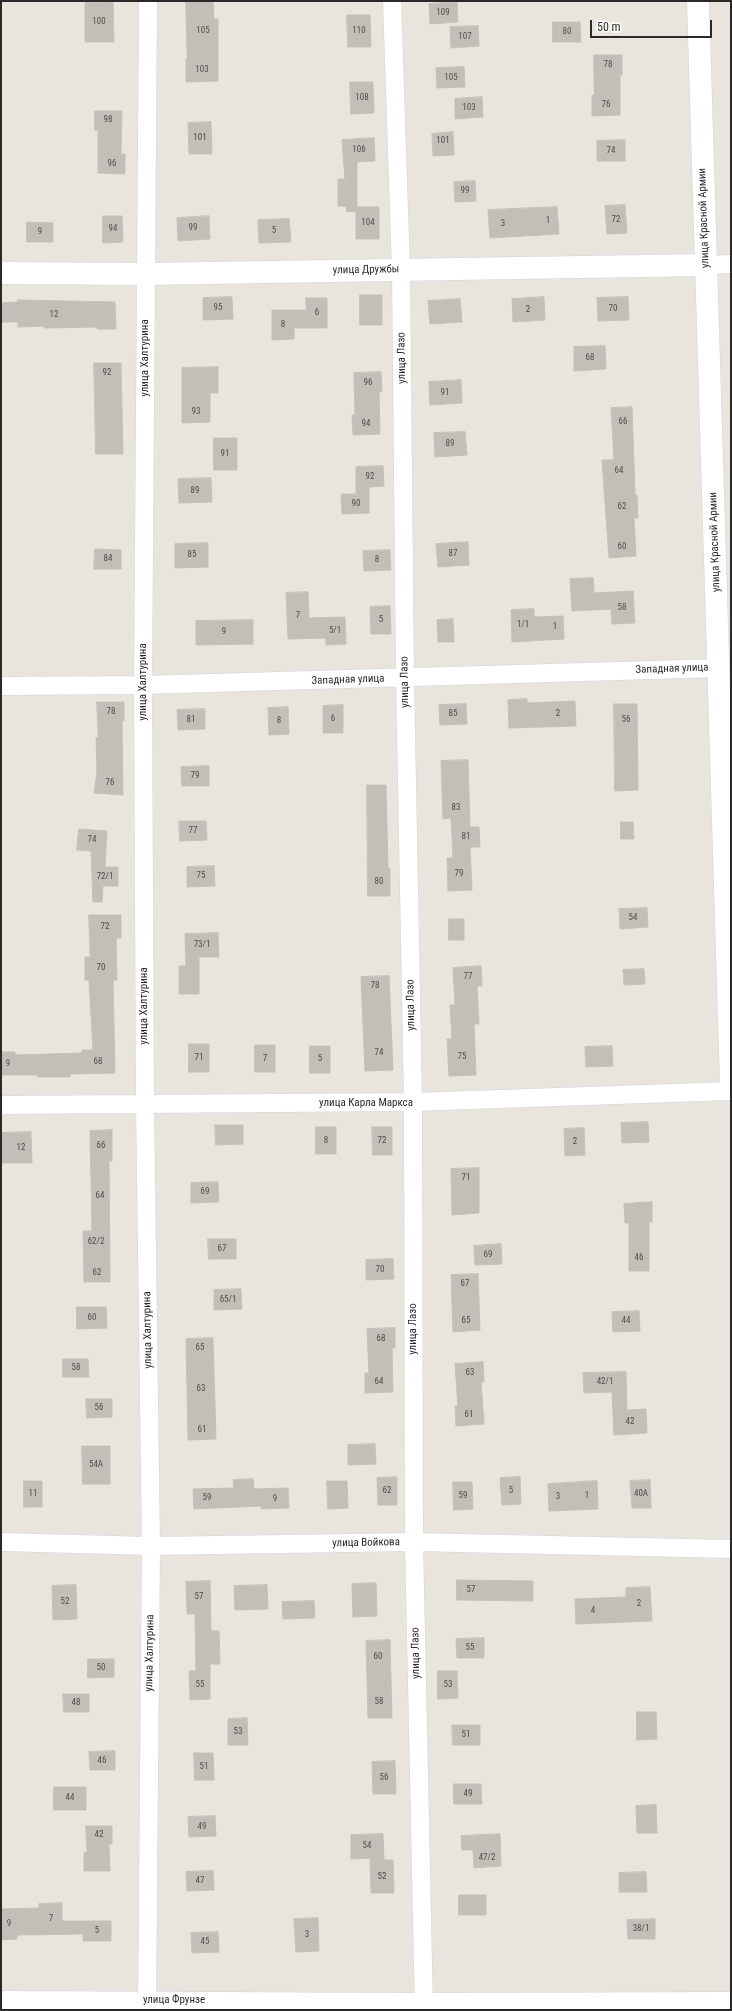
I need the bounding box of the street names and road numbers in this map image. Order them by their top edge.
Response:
street label: улица Красной Армии [696,168,712,268]
street label: улица Дружбы [333,263,399,277]
street label: улица Халтурина [138,319,152,397]
street label: улица Лазо [395,332,409,384]
street label: улица Красной Армии [707,492,723,592]
street label: улица Халтурина [136,643,150,721]
street label: улица Лазо [398,656,412,708]
street label: Западная улица [635,661,709,677]
street label: Западная улица [311,672,385,688]
street label: улица Халтурина [137,967,151,1045]
street label: улица Лазо [404,979,418,1031]
street label: улица Карла Маркса [319,1096,413,1110]
street label: улица Халтурина [141,1291,155,1369]
street label: улица Лазо [406,1303,420,1355]
street label: улица Войкова [332,1536,400,1550]
street label: улица Халтурина [143,1614,157,1692]
street label: улица Лазо [409,1627,423,1679]
street label: улица Фрунзе [143,1993,205,2007]

